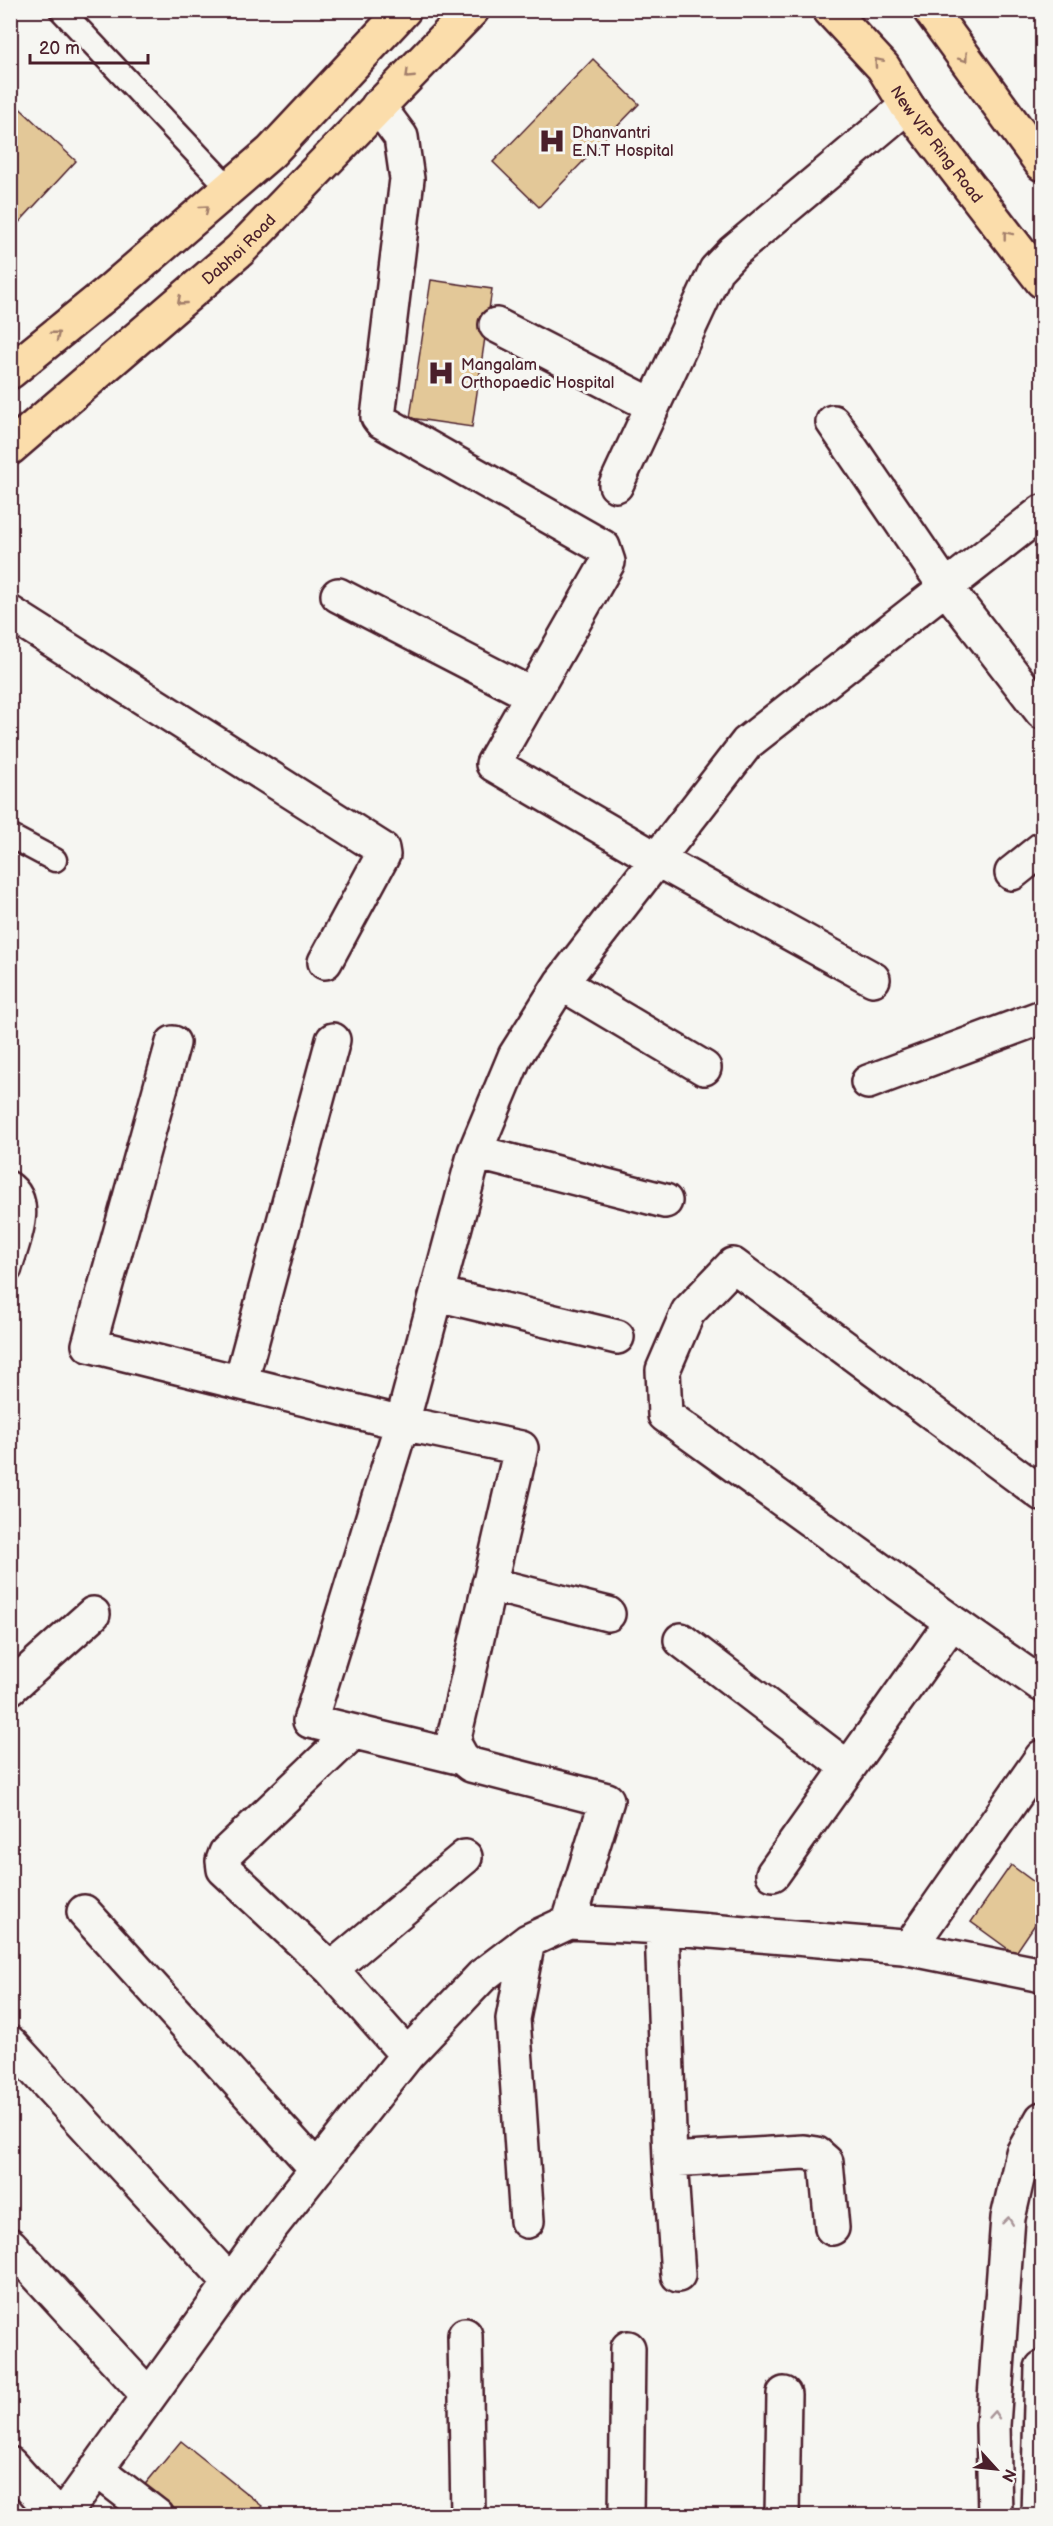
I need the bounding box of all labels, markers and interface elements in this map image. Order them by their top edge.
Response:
scale bar [30,27,148,65]
text: 20 m [39,38,80,59]
one-way arrow [957,51,968,62]
one-way arrow [874,58,885,68]
one-way arrow [406,68,417,79]
street label: New VIP Ring Road [886,83,986,207]
place label: Dhanvantri E.N.T Hospital [572,124,674,161]
hospital icon: Dhanvantri E.N.T Hospital [537,126,567,156]
one-way arrow [198,205,209,216]
street label: Dabhoi Road [199,211,280,289]
one-way arrow [1003,230,1014,241]
one-way arrow [177,294,188,305]
one-way arrow [49,331,60,342]
place label: Mangalam Orthopaedic Hospital [461,356,614,393]
hospital icon: Mangalam Orthopaedic Hospital [426,358,456,388]
one-way arrow [1001,2216,1014,2225]
one-way arrow [987,2411,1000,2420]
north arrow [966,2439,1026,2499]
text: N [997,2465,1019,2485]

